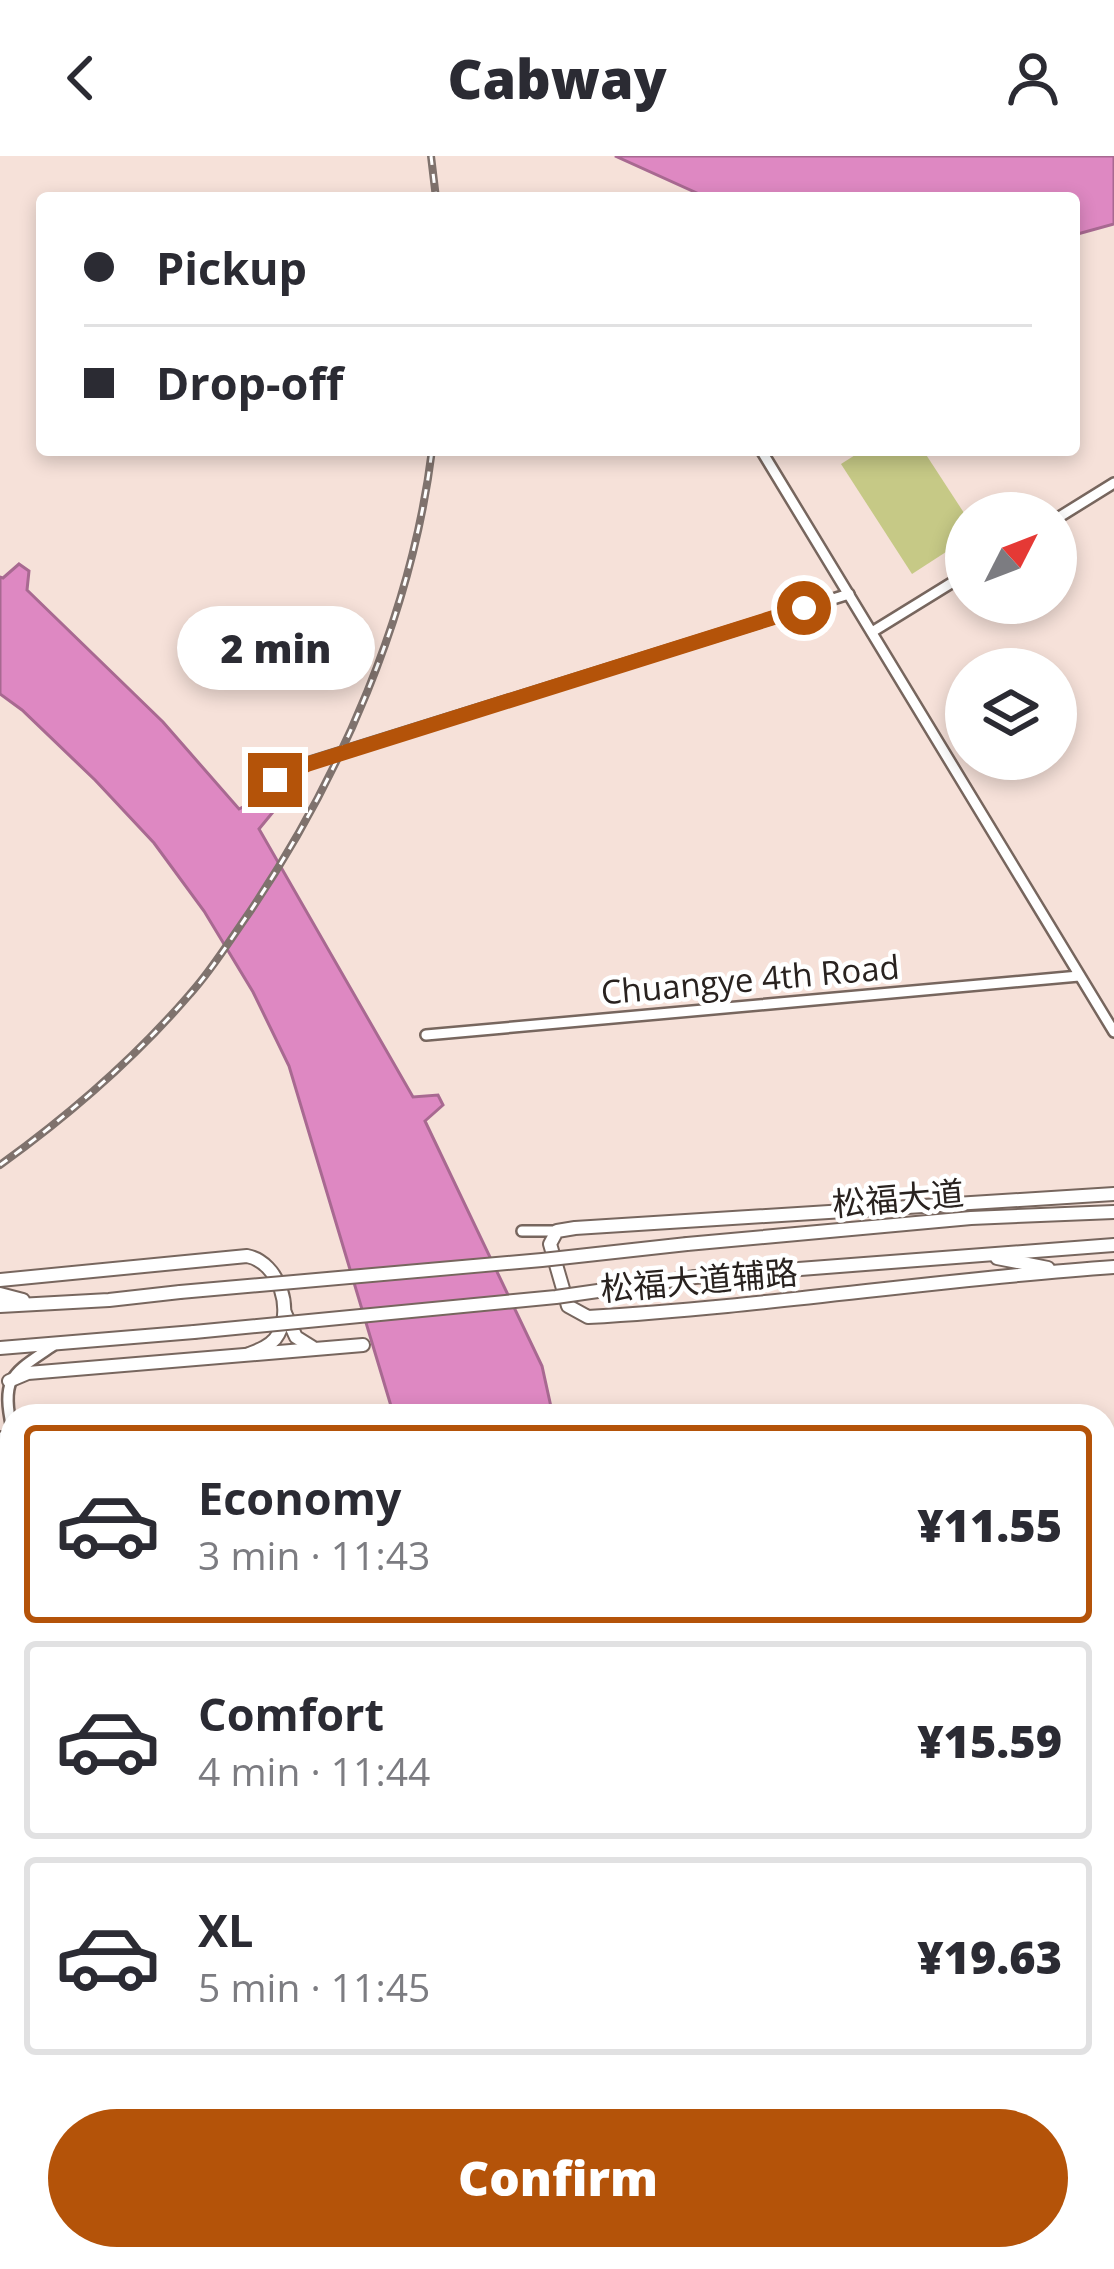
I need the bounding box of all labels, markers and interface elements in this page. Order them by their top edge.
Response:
text: Cabway [447,41,667,115]
icon: back [48,45,114,111]
icon: person [1000,45,1066,111]
text: Pickup [156,237,307,298]
text: Drop-off [156,352,343,413]
north arrow [945,492,1077,624]
map controls [945,492,1077,780]
route start [777,581,831,635]
callout: 2 min [176,606,374,690]
text: 2 min [221,621,331,674]
button: layers [945,648,1077,780]
route end [248,753,302,807]
street label: Chuangye 4th Road [599,944,901,1014]
street label: 松福大道 [830,1170,966,1226]
street label: 松福大道辅路 [598,1249,800,1311]
text: Economy [198,1467,401,1528]
icon: car [54,1470,162,1578]
text: ¥11.55 [917,1494,1062,1555]
text: 3 min · 11:43 [198,1528,430,1581]
text: Comfort [198,1683,384,1744]
icon: car [54,1686,162,1794]
text: ¥15.59 [917,1710,1062,1771]
text: 4 min · 11:44 [198,1744,430,1797]
text: XL [198,1899,253,1960]
icon: car [54,1902,162,2010]
text: ¥19.63 [917,1926,1062,1987]
text: 5 min · 11:45 [198,1960,430,2013]
button: Confirm [48,2109,1068,2247]

